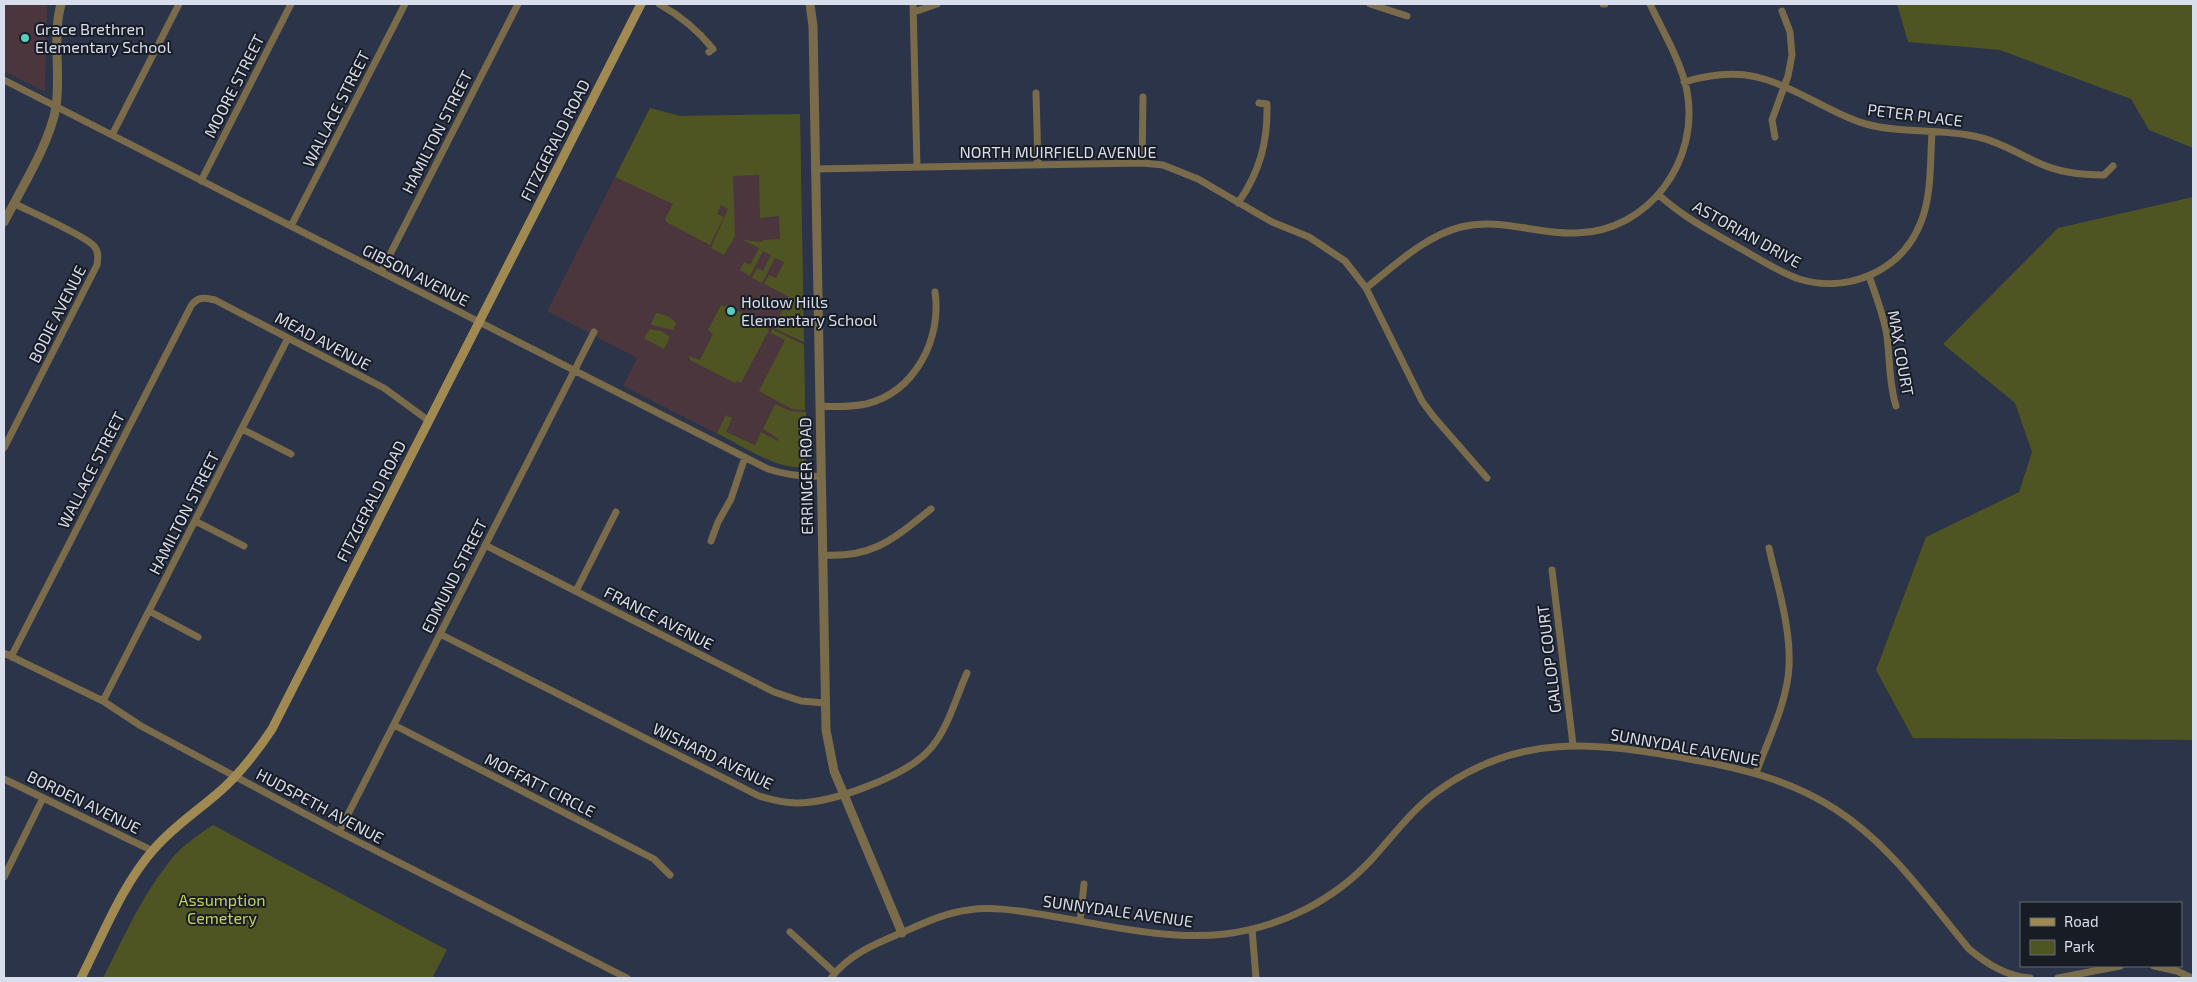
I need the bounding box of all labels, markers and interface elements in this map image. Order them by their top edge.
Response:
place label: Grace Brethren Elementary School [35,19,171,56]
street label: MOORE STREET [199,31,268,141]
marker: Grace Brethren Elementary School [19,32,31,44]
street label: WALLACE STREET [298,47,373,170]
street label: HAMILTON STREET [397,67,476,196]
street label: FITZGERALD ROAD [516,76,593,204]
street label: PETER PLACE [1866,99,1964,130]
street label: NORTH MUIRFIELD AVENUE [960,142,1156,161]
street label: ASTORIAN DRIVE [1690,196,1805,271]
street label: GIBSON AVENUE [360,239,473,310]
street label: BODIE AVENUE [24,262,89,366]
place label: Hollow Hills Elementary School [741,292,877,329]
marker: Hollow Hills Elementary School [725,305,737,317]
street label: MEAD AVENUE [272,307,374,374]
street label: MAX COURT [1885,309,1918,397]
street label: WALLACE STREET [53,408,128,531]
street label: ERRINGER ROAD [795,417,816,535]
street label: FITZGERALD ROAD [332,437,409,565]
street label: HAMILTON STREET [144,448,223,577]
street label: EDMUND STREET [417,516,490,636]
street label: FRANCE AVENUE [601,582,717,653]
street label: GALLOP COURT [1532,604,1565,714]
street label: WISHARD AVENUE [650,718,777,793]
street label: SUNNYDALE AVENUE [1609,724,1761,769]
street label: MOFFATT CIRCLE [482,749,599,821]
street label: HUDSPETH AVENUE [253,764,387,847]
street label: BORDEN AVENUE [25,766,144,837]
park label: Assumption Cemetery [178,890,266,927]
street label: SUNNYDALE AVENUE [1042,891,1194,930]
legend [2020,902,2182,967]
text: Road [2064,912,2099,930]
text: Park [2064,937,2095,955]

